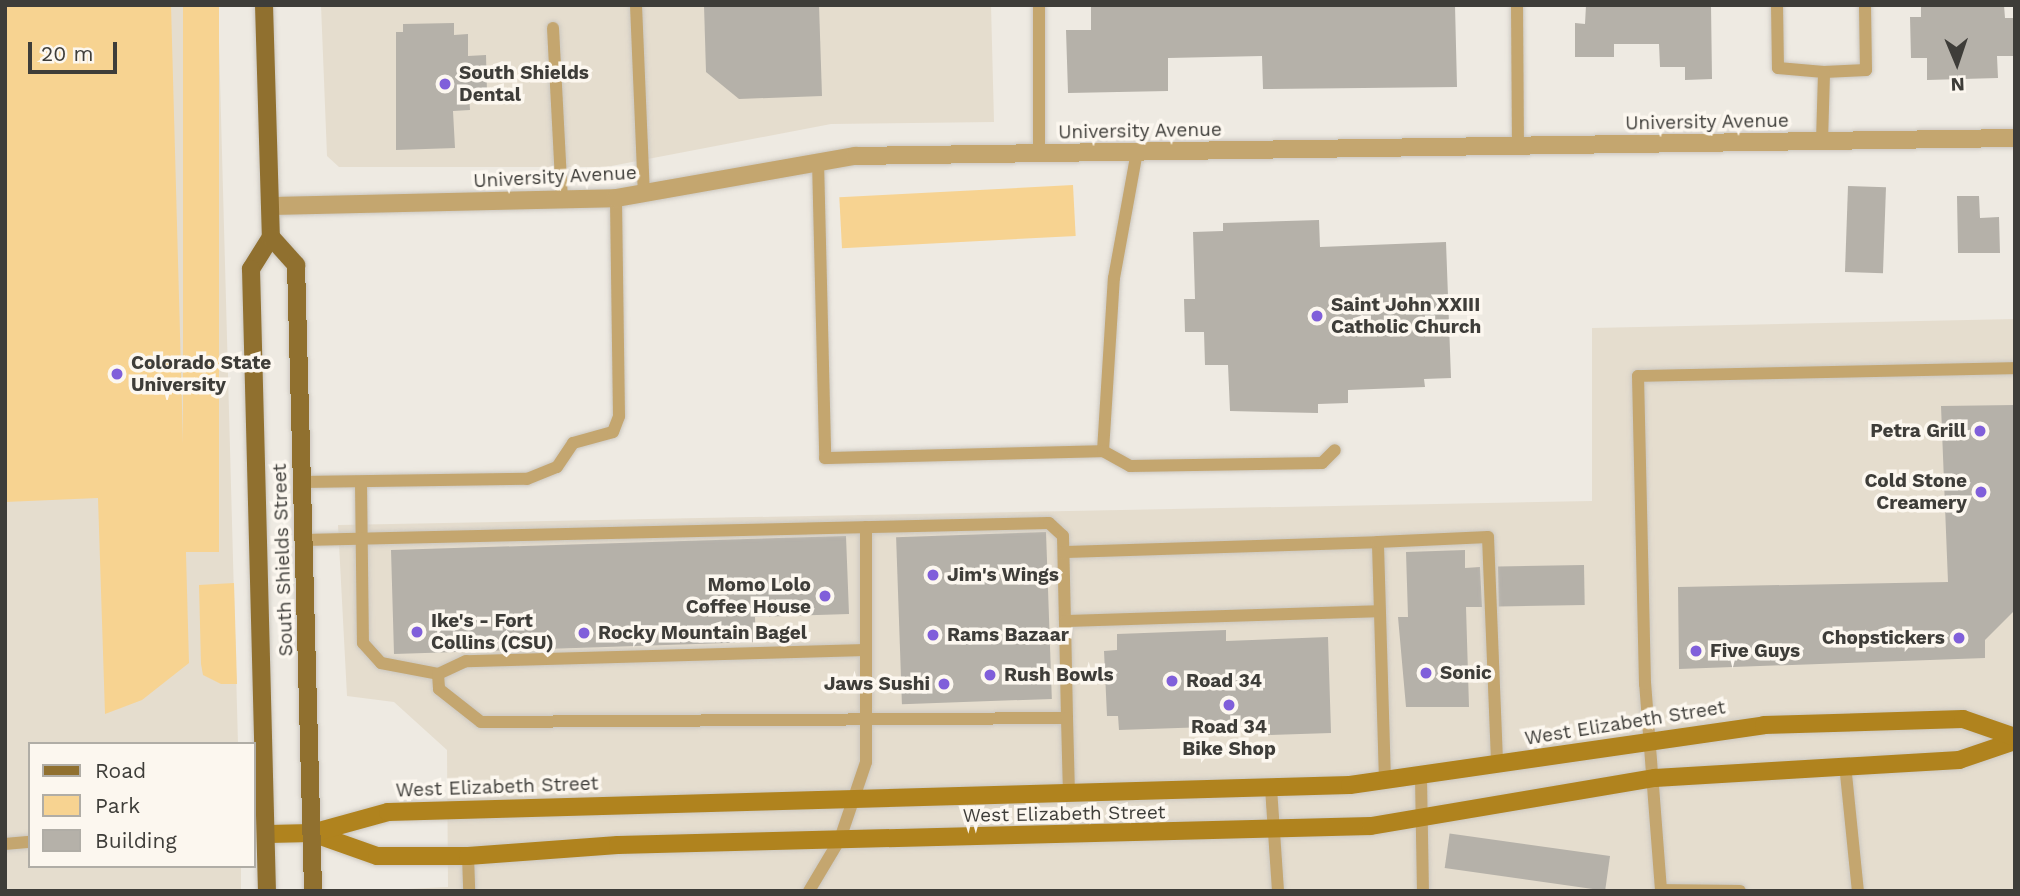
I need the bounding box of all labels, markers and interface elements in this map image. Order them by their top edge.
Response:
scale bar [32,28,121,72]
north arrow [1922,28,1992,98]
text: 20 m [41,41,93,66]
place label: South Shields Dental [459,62,589,106]
text: N [1950,73,1965,96]
marker: South Shields Dental [437,76,453,92]
street label: University Avenue [1624,109,1790,135]
street label: University Avenue [1057,118,1223,144]
street label: University Avenue [472,161,638,193]
place label: Saint John XXIII Catholic Church [1331,294,1481,338]
marker: Saint John XXIII Catholic Church [1309,308,1325,324]
place label: Colorado State University [131,352,271,396]
marker: Colorado State University [109,366,125,382]
place label: Petra Grill [1870,420,1966,442]
marker: Petra Grill [1972,423,1988,439]
street label: South Shields Street [268,463,298,657]
place label: Cold Stone Creamery [1864,470,1967,514]
marker: Cold Stone Creamery [1973,484,1989,500]
place label: Jim's Wings [947,564,1059,586]
marker: Jim's Wings [925,567,941,583]
place label: Momo Lolo Coffee House [686,574,811,618]
marker: Momo Lolo Coffee House [817,588,833,604]
place label: Ike's - Fort Collins (CSU) [431,610,554,654]
place label: Rocky Mountain Bagel [598,622,807,644]
marker: Ike's - Fort Collins (CSU) [409,624,425,640]
place label: Rams Bazaar [947,624,1069,646]
marker: Rocky Mountain Bagel [576,625,592,641]
marker: Rams Bazaar [925,627,941,643]
place label: Chopstickers [1822,627,1945,649]
marker: Chopstickers [1951,630,1967,646]
place label: Five Guys [1710,640,1800,662]
marker: Five Guys [1688,643,1704,659]
place label: Sonic [1440,662,1492,684]
place label: Rush Bowls [1004,664,1114,686]
marker: Sonic [1418,665,1434,681]
marker: Rush Bowls [982,667,998,683]
place label: Road 34 [1186,670,1262,692]
place label: Jaws Sushi [824,673,930,695]
marker: Road 34 [1164,673,1180,689]
marker: Jaws Sushi [936,676,952,692]
street label: West Elizabeth Street [1523,696,1727,750]
marker: Road 34 Bike Shop [1221,697,1237,713]
place label: Road 34 Bike Shop [1182,716,1276,760]
legend [28,742,256,868]
text: Road [95,758,146,783]
street label: West Elizabeth Street [395,772,599,802]
text: Park [95,793,140,818]
street label: West Elizabeth Street [962,801,1166,827]
text: Building [95,828,177,853]

